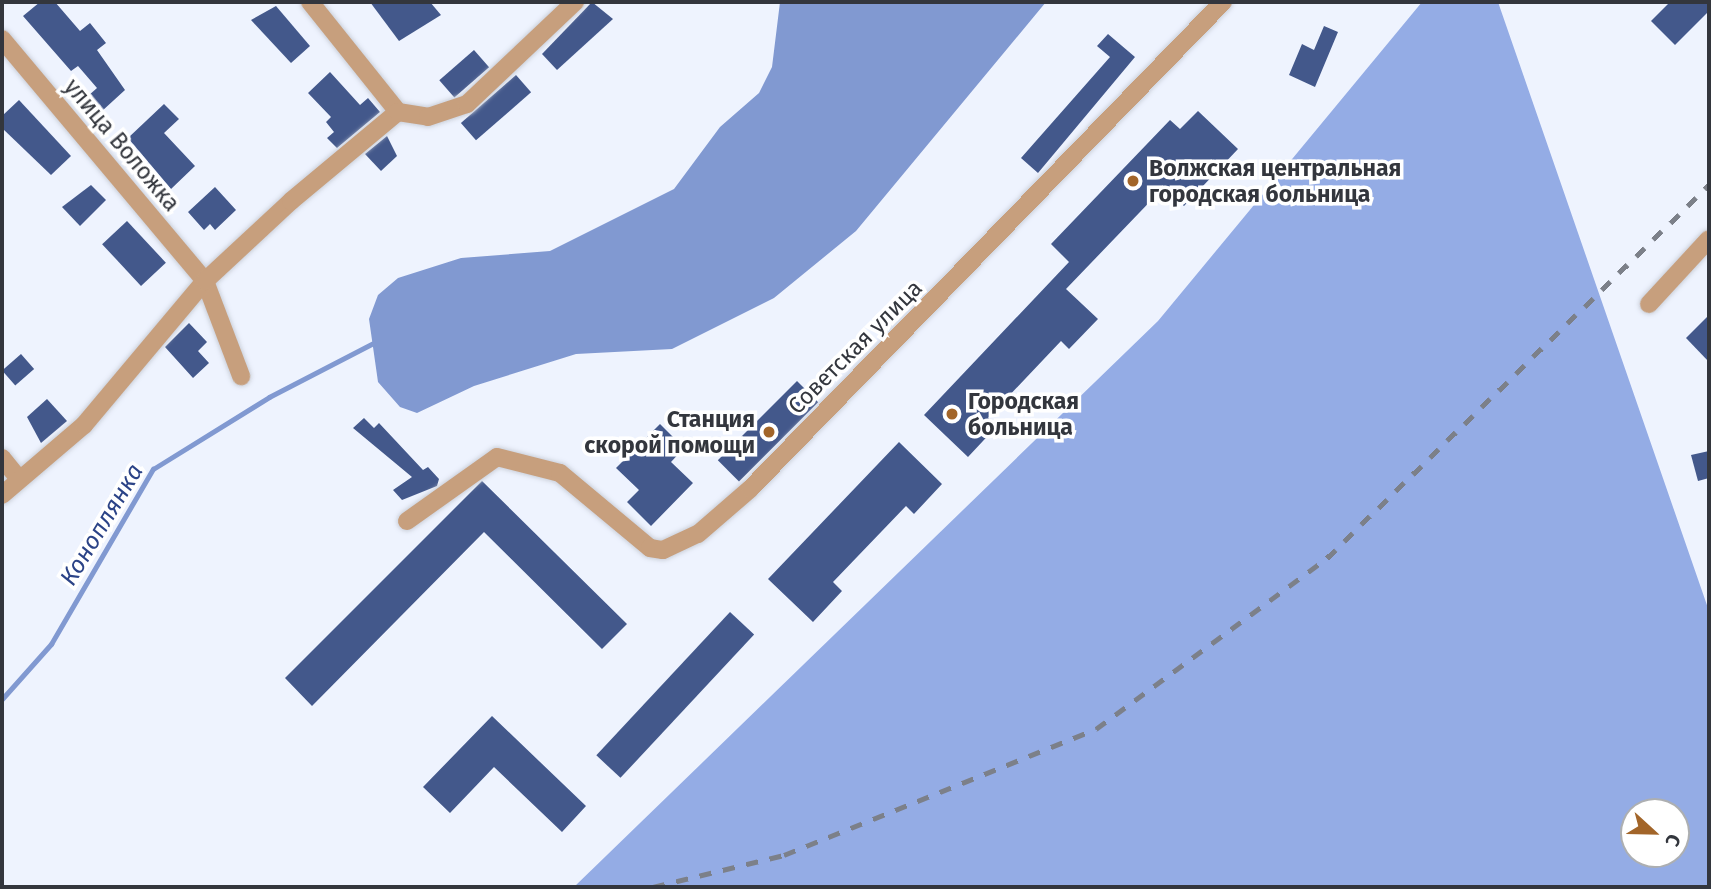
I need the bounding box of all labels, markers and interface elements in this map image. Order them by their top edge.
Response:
street label: улица Воложка [59,73,185,217]
place label: Волжская центральная городская больница [1149,154,1401,208]
marker: Волжская центральная городская больница [1123,171,1143,191]
street label: Советская улица [782,274,928,420]
place label: Городская больница [968,387,1079,441]
marker: Городская больница [942,404,962,424]
place label: Станция скорой помощи [584,405,755,459]
marker: Станция скорой помощи [761,424,777,440]
water label: Коноплянка [54,459,150,591]
north arrow [1620,798,1690,868]
text: С [1660,831,1686,850]

